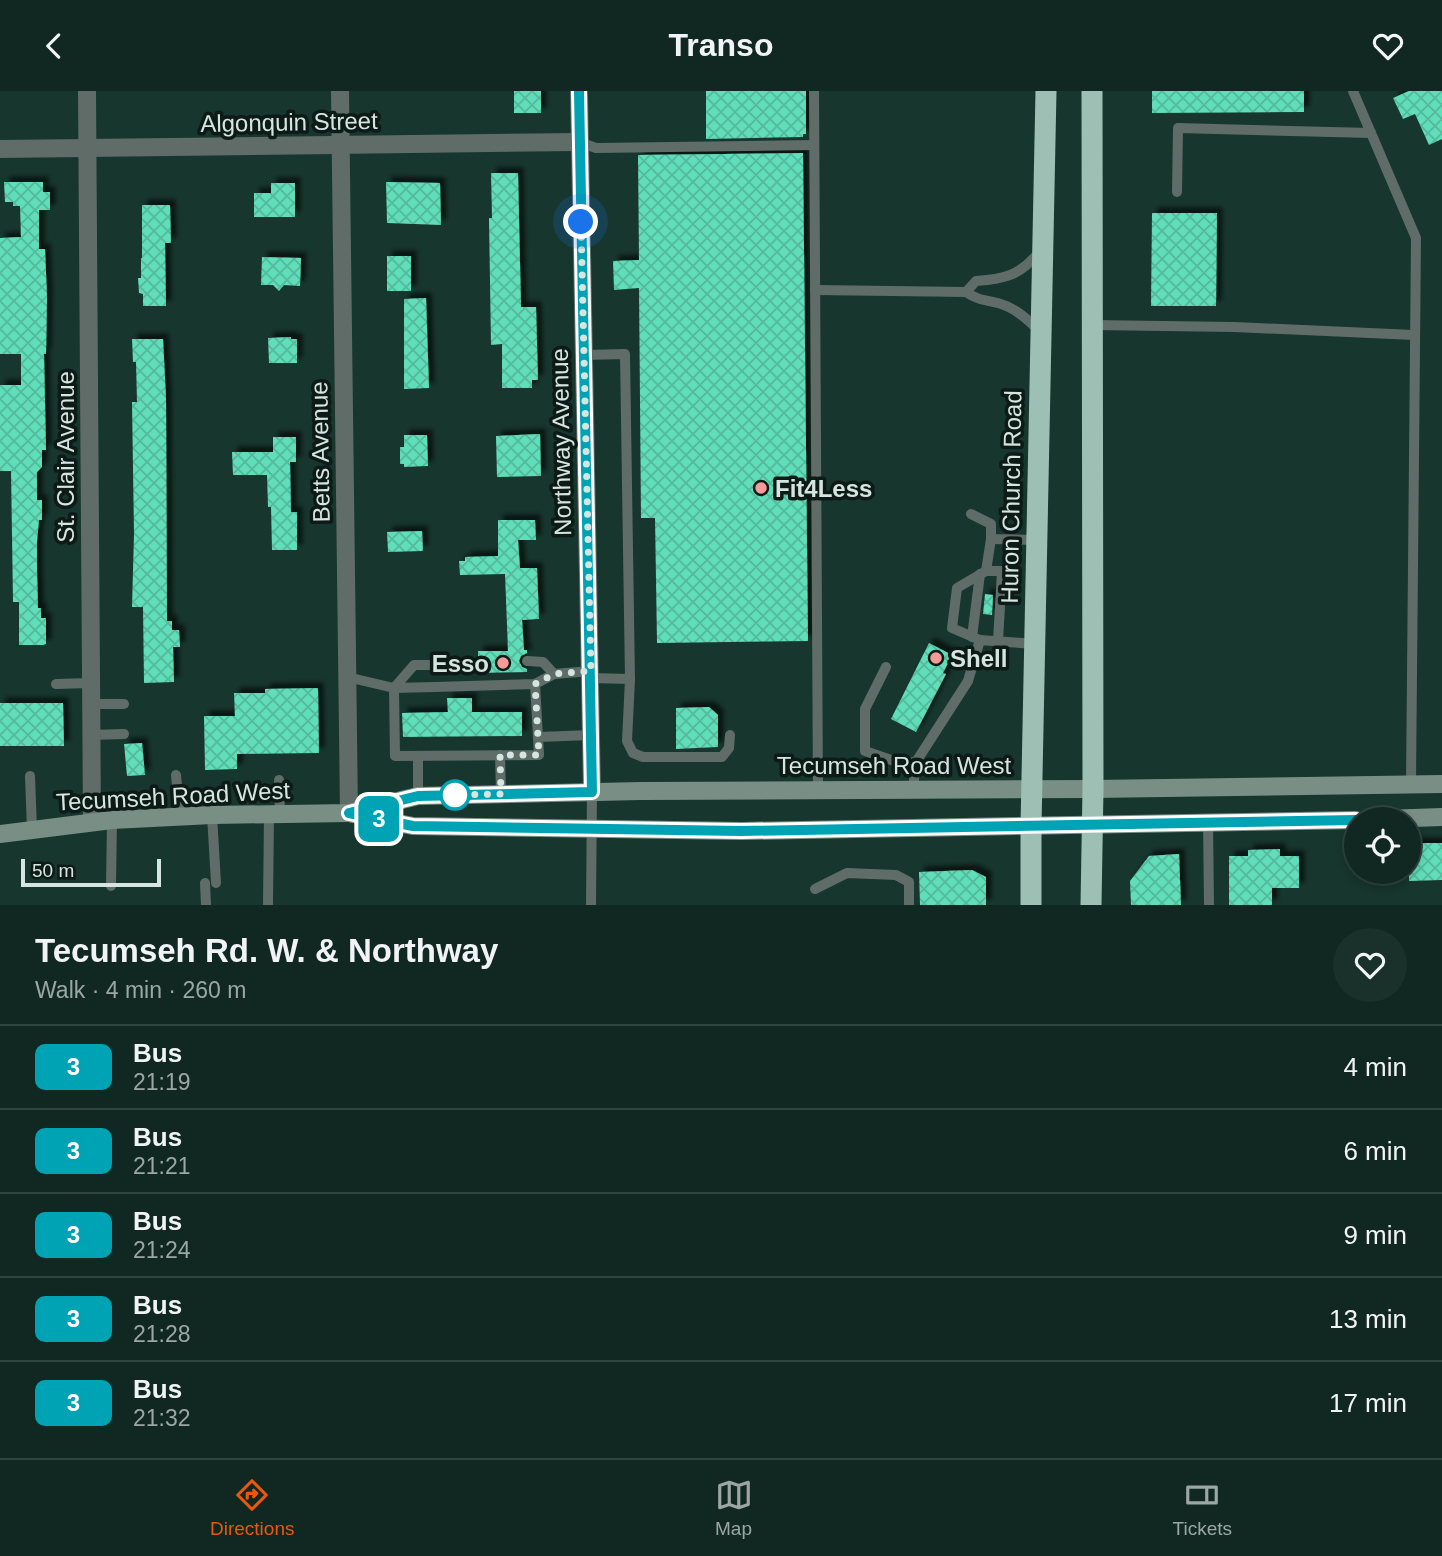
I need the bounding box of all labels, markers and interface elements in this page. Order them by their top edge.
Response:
icon: back [35,27,73,65]
text: Transo [669,27,773,63]
icon: heart [1369,27,1407,65]
street label: Algonquin Street [200,107,378,137]
your location [563,204,598,239]
street label: Northway Avenue [546,348,576,536]
street label: St. Clair Avenue [52,371,79,543]
street label: Betts Avenue [305,381,335,523]
street label: Huron Church Road [996,390,1026,604]
place label: Fit4Less [775,475,872,502]
marker: Fit4Less [753,480,769,496]
place label: Shell [950,645,1007,672]
place label: Esso [432,650,489,677]
marker: Shell [928,650,944,666]
marker: Esso [495,655,511,671]
street label: Tecumseh Road West [777,752,1011,779]
street label: Tecumseh Road West [55,776,291,816]
unlabelled marker [440,780,470,810]
line badge: 3 [356,796,402,842]
text: 3 [372,805,386,832]
map controls [1344,807,1421,884]
button: locate [1344,807,1421,884]
scale bar [21,856,161,888]
text: 50 m [32,860,74,881]
button: heart [1333,928,1407,1002]
text: Tecumseh Rd. W. & Northway [35,932,498,969]
text: Walk · 4 min · 260 m [35,977,246,1003]
text: Bus [133,1038,182,1068]
text: 4 min [1343,1052,1407,1082]
text: 3 [67,1053,80,1080]
text: 21:19 [133,1069,191,1095]
text: Bus [133,1122,182,1152]
text: 6 min [1343,1136,1407,1166]
text: 3 [67,1137,80,1164]
text: 21:21 [133,1153,191,1179]
text: Bus [133,1206,182,1236]
text: 9 min [1343,1220,1407,1250]
text: 3 [67,1221,80,1248]
text: 21:24 [133,1237,191,1263]
text: Bus [133,1290,182,1320]
text: 13 min [1329,1304,1407,1334]
text: 3 [67,1305,80,1332]
text: 21:28 [133,1321,191,1347]
text: Bus [133,1374,182,1404]
text: 17 min [1329,1388,1407,1418]
text: 3 [67,1389,80,1416]
text: 21:32 [133,1405,191,1431]
tab: Directions [210,1476,294,1540]
tab: Map [715,1476,753,1540]
tab: Tickets [1173,1476,1232,1540]

